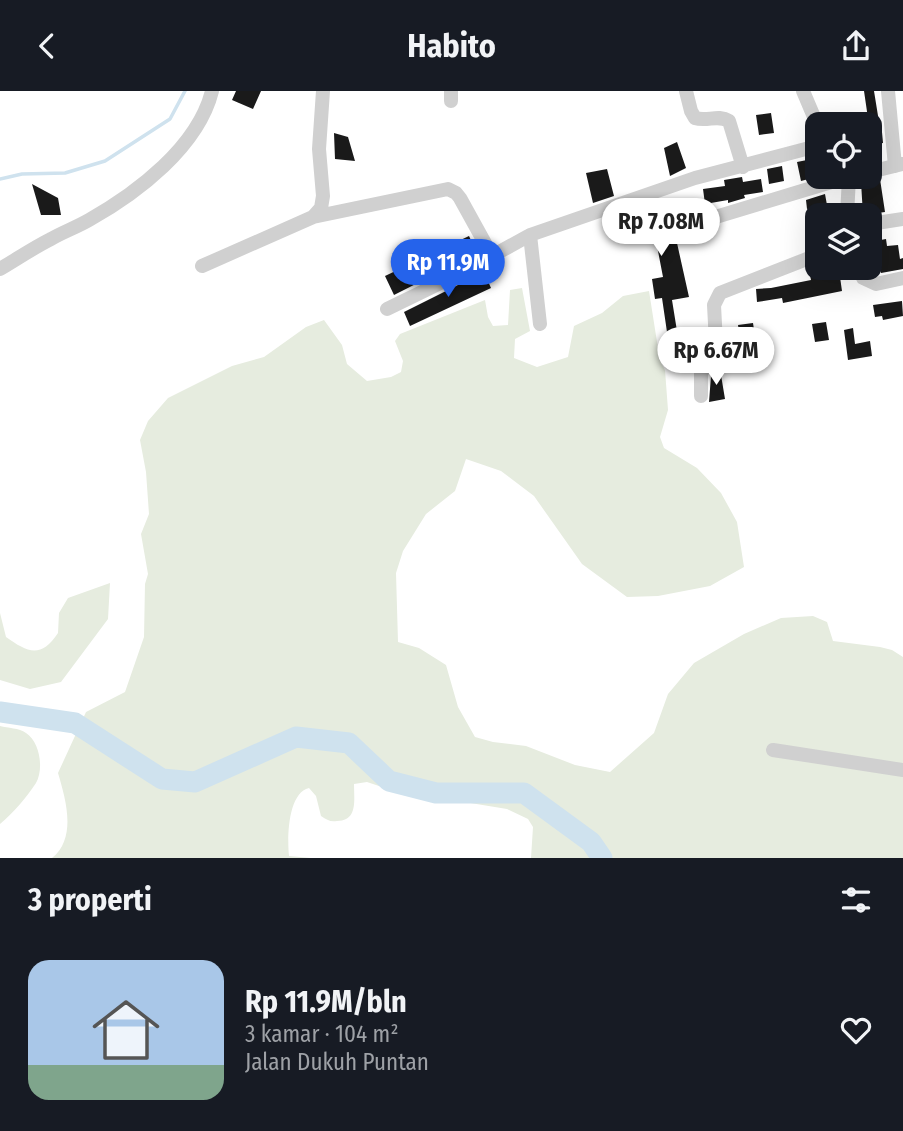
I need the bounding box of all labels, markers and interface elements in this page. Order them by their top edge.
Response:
icon: back [28,27,66,65]
text: Habito [407,27,496,65]
icon: share [837,27,875,65]
map controls [805,112,882,280]
button: locate [805,112,882,189]
pin: Rp 7.08M [589,199,733,258]
button: layers [805,203,882,280]
text: Rp 7.08M [618,207,704,235]
pin: Rp 11.9M [376,239,520,299]
text: Rp 11.9M [407,248,489,276]
pin: Rp 6.67M [644,327,788,387]
text: Rp 6.67M [673,336,759,364]
icon: filters [837,881,875,919]
text: 3 properti [28,882,152,918]
text: Rp 11.9M/bln [245,984,407,1020]
icon: home [84,988,168,1072]
icon: heart [837,1011,875,1049]
text: 3 kamar · 104 m² [245,1020,398,1048]
text: Jalan Dukuh Puntan [245,1048,429,1076]

